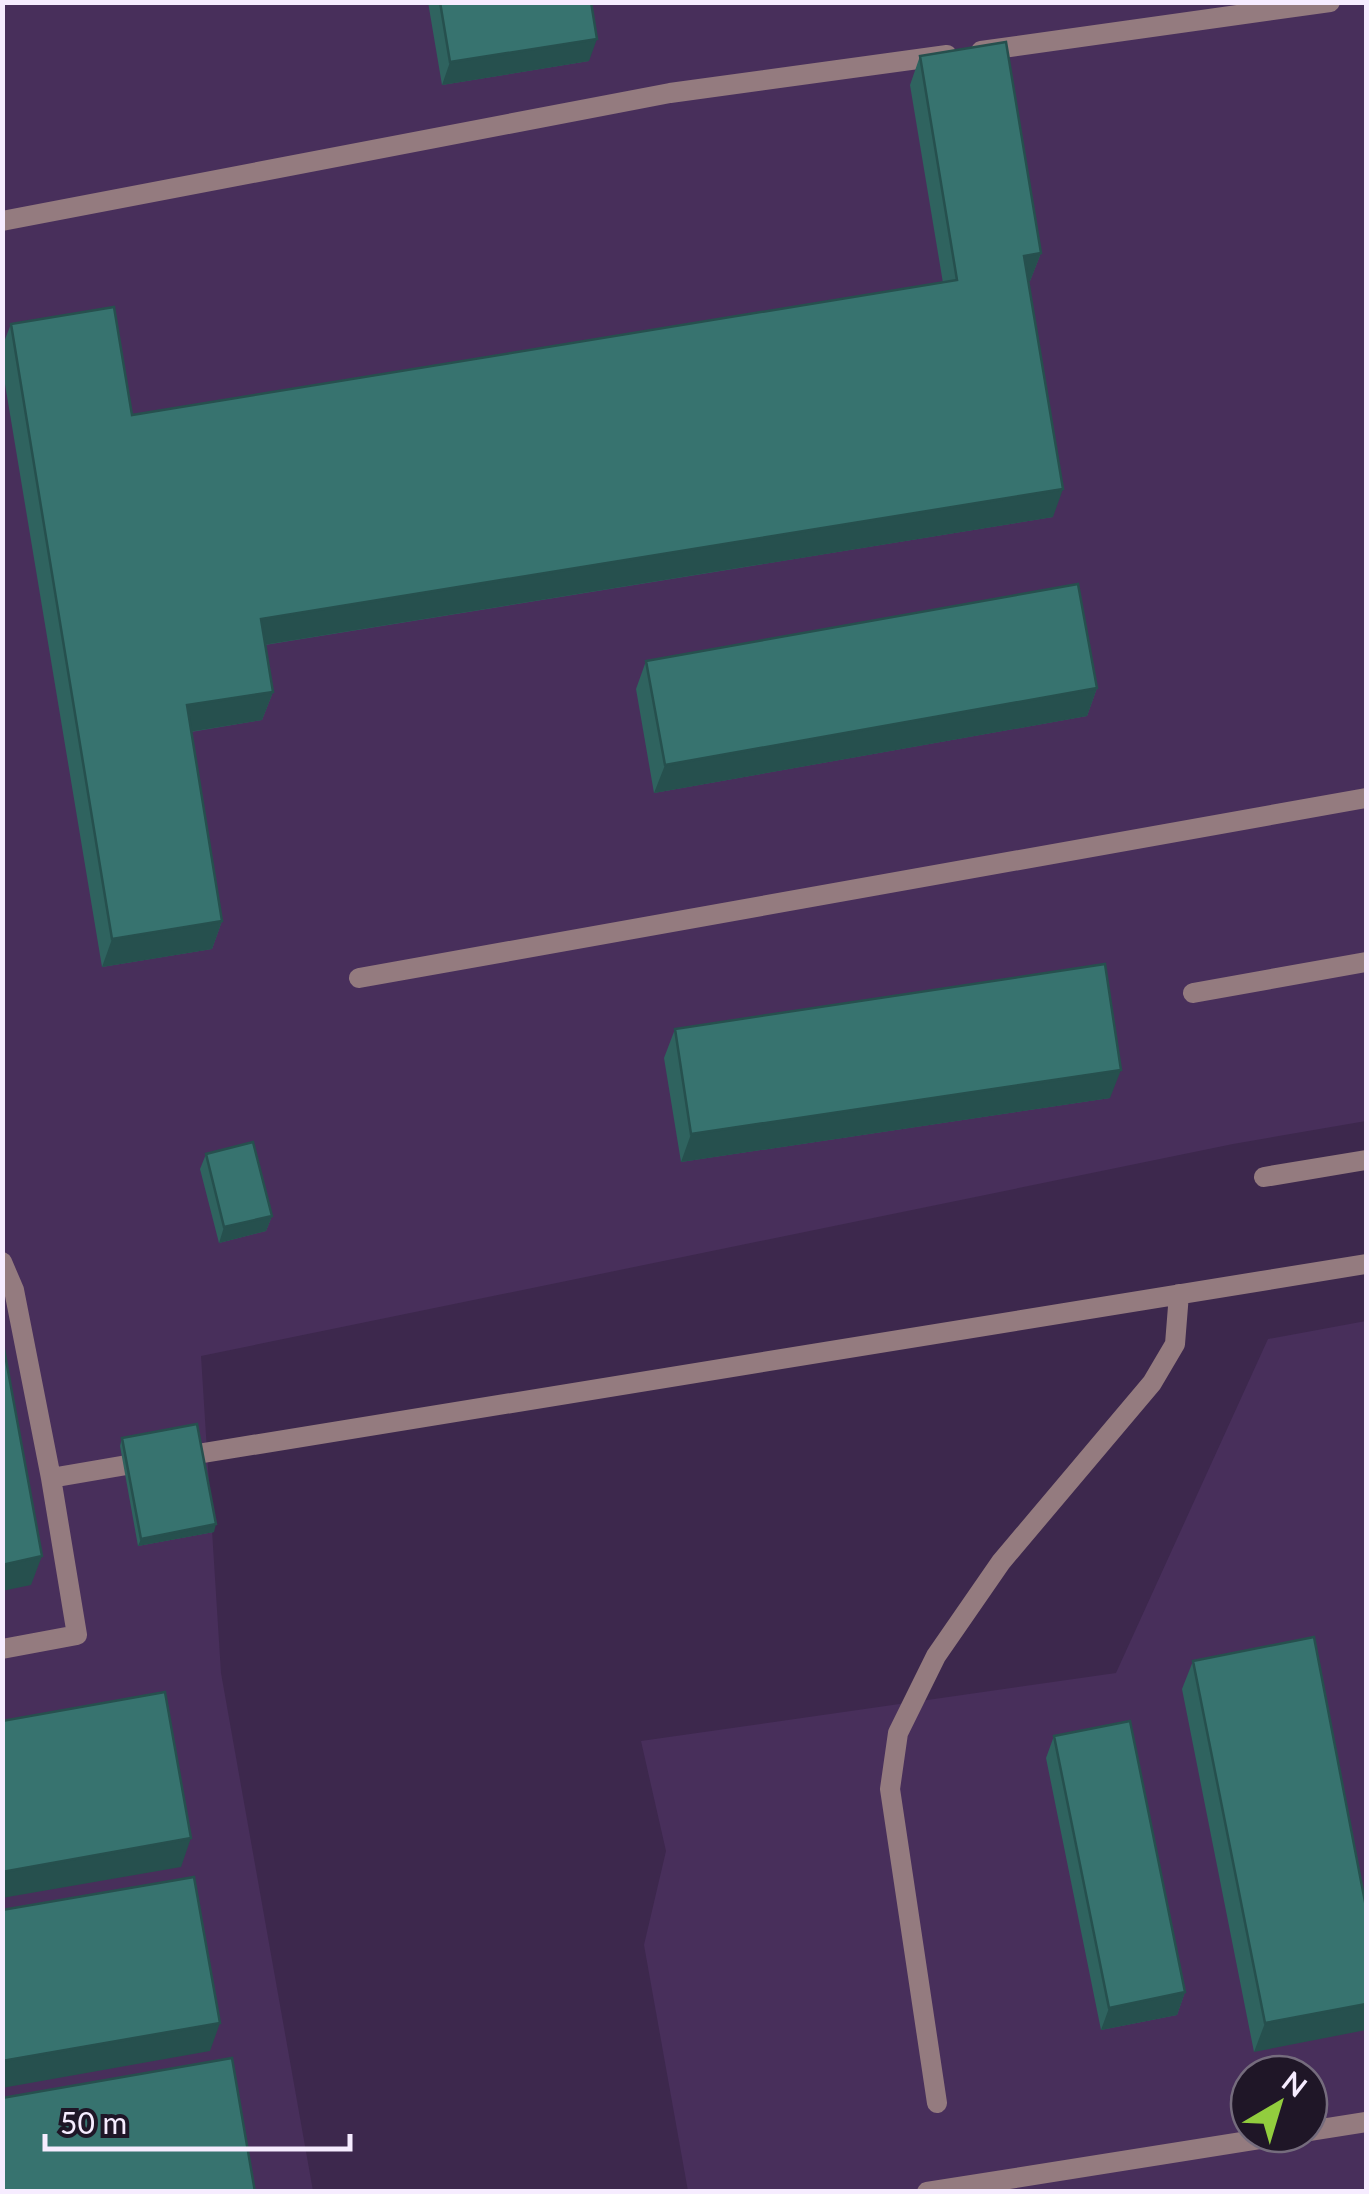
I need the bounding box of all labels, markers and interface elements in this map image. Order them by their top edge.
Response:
north arrow [1229,2054,1329,2154]
text: N [1276,2063,1314,2104]
scale bar [45,2089,350,2151]
text: 50 m [60,2104,127,2140]

